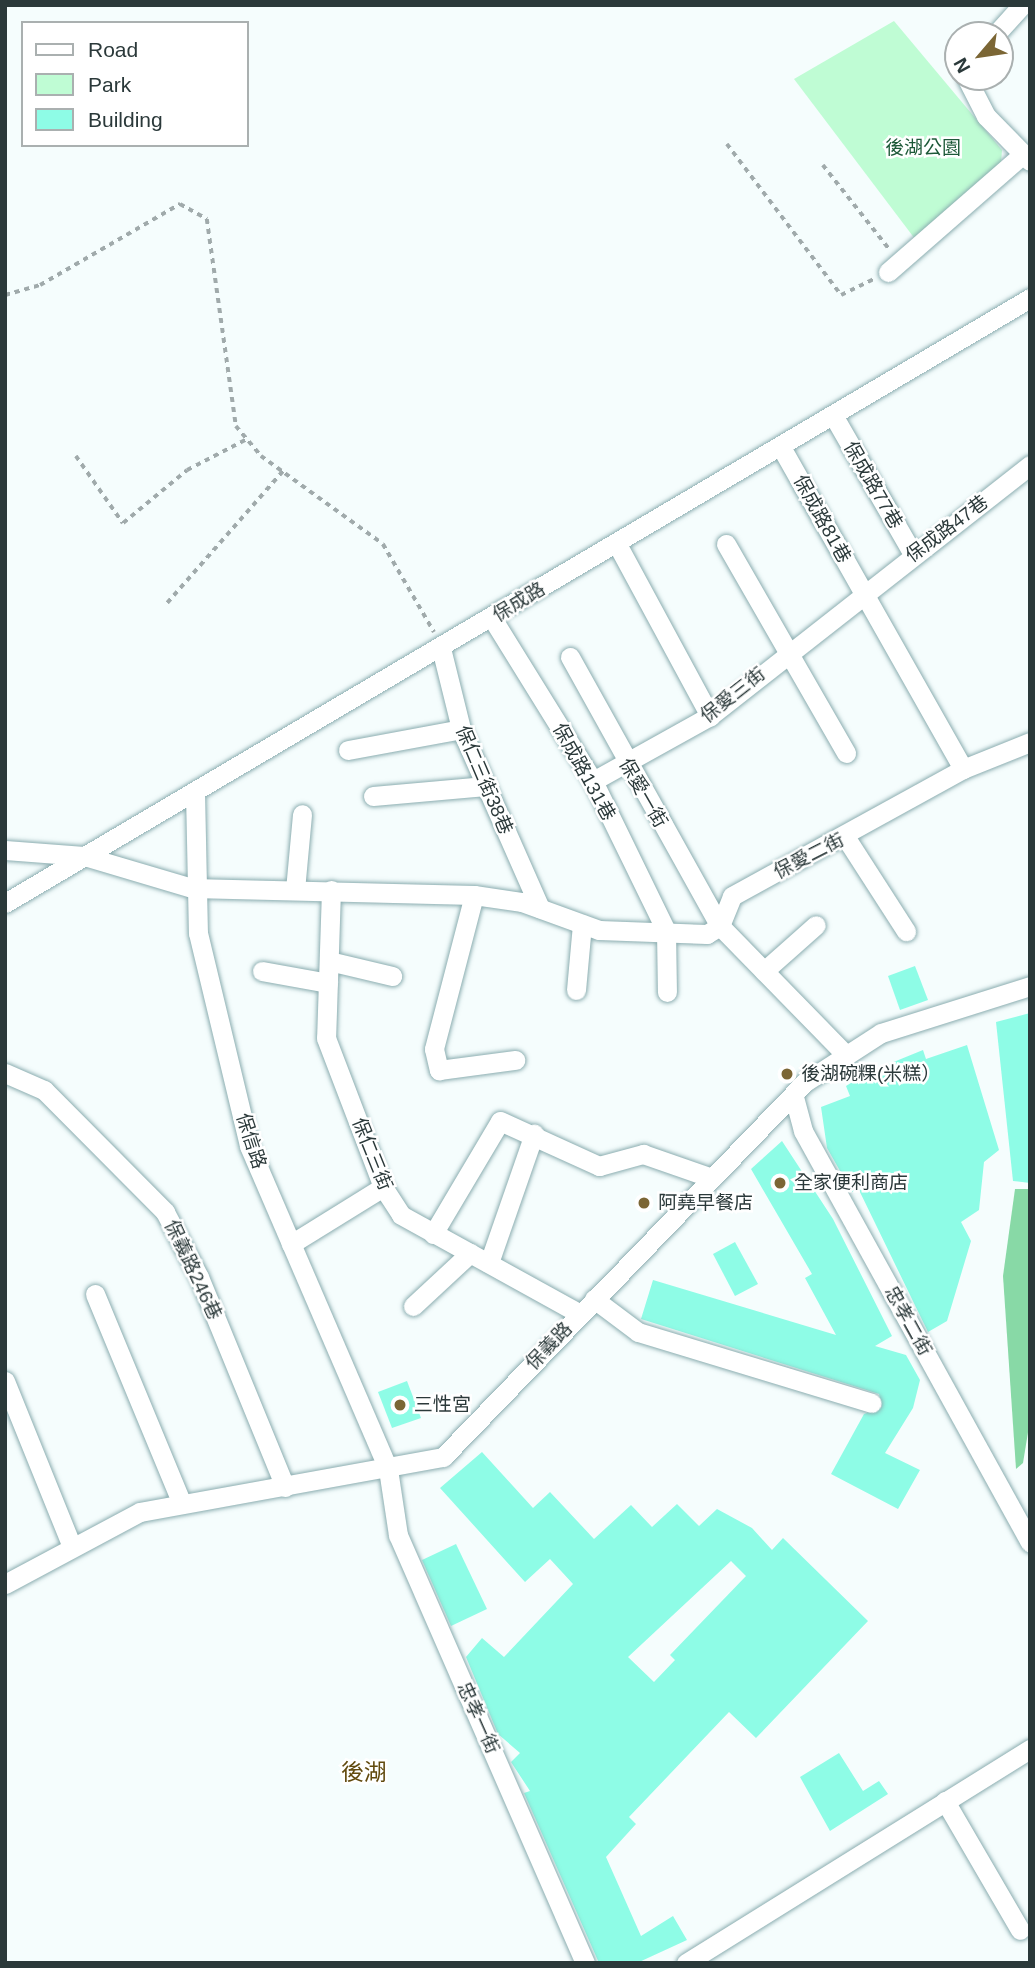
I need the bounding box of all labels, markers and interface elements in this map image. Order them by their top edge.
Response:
legend [21,21,248,147]
north arrow [944,21,1014,91]
text: Road [88,38,138,61]
text: N [949,54,974,77]
text: Park [88,73,131,96]
text: Building [88,108,163,131]
park label: 後湖公園 [885,137,961,159]
street label: 保成路77巷 [839,437,907,533]
street label: 保成路81巷 [788,471,856,567]
street label: 保成路47巷 [901,491,993,567]
street label: 保成路 [489,578,549,626]
street label: 保愛三街 [696,663,770,727]
street label: 保成路131巷 [548,719,620,825]
street label: 保仁三街38巷 [451,722,517,838]
street label: 保愛一街 [614,754,672,832]
street label: 保愛二街 [770,829,848,883]
place label: 後湖碗粿(米糕） [801,1063,940,1085]
marker: 後湖碗粿(米糕） [779,1066,795,1082]
street label: 保信路 [231,1110,271,1172]
street label: 保仁三街 [347,1114,397,1194]
place label: 全家便利商店 [794,1172,908,1194]
marker: 全家便利商店 [772,1175,788,1191]
place label: 阿堯早餐店 [658,1192,753,1214]
marker: 阿堯早餐店 [636,1195,652,1211]
street label: 保義路246巷 [160,1216,226,1324]
street label: 忠孝二街 [880,1282,936,1360]
street label: 保義路 [521,1318,577,1374]
place label: 三性宮 [414,1394,471,1416]
marker: 三性宮 [392,1397,408,1413]
street label: 忠孝一街 [452,1679,504,1757]
district label: 後湖 [341,1758,387,1786]

